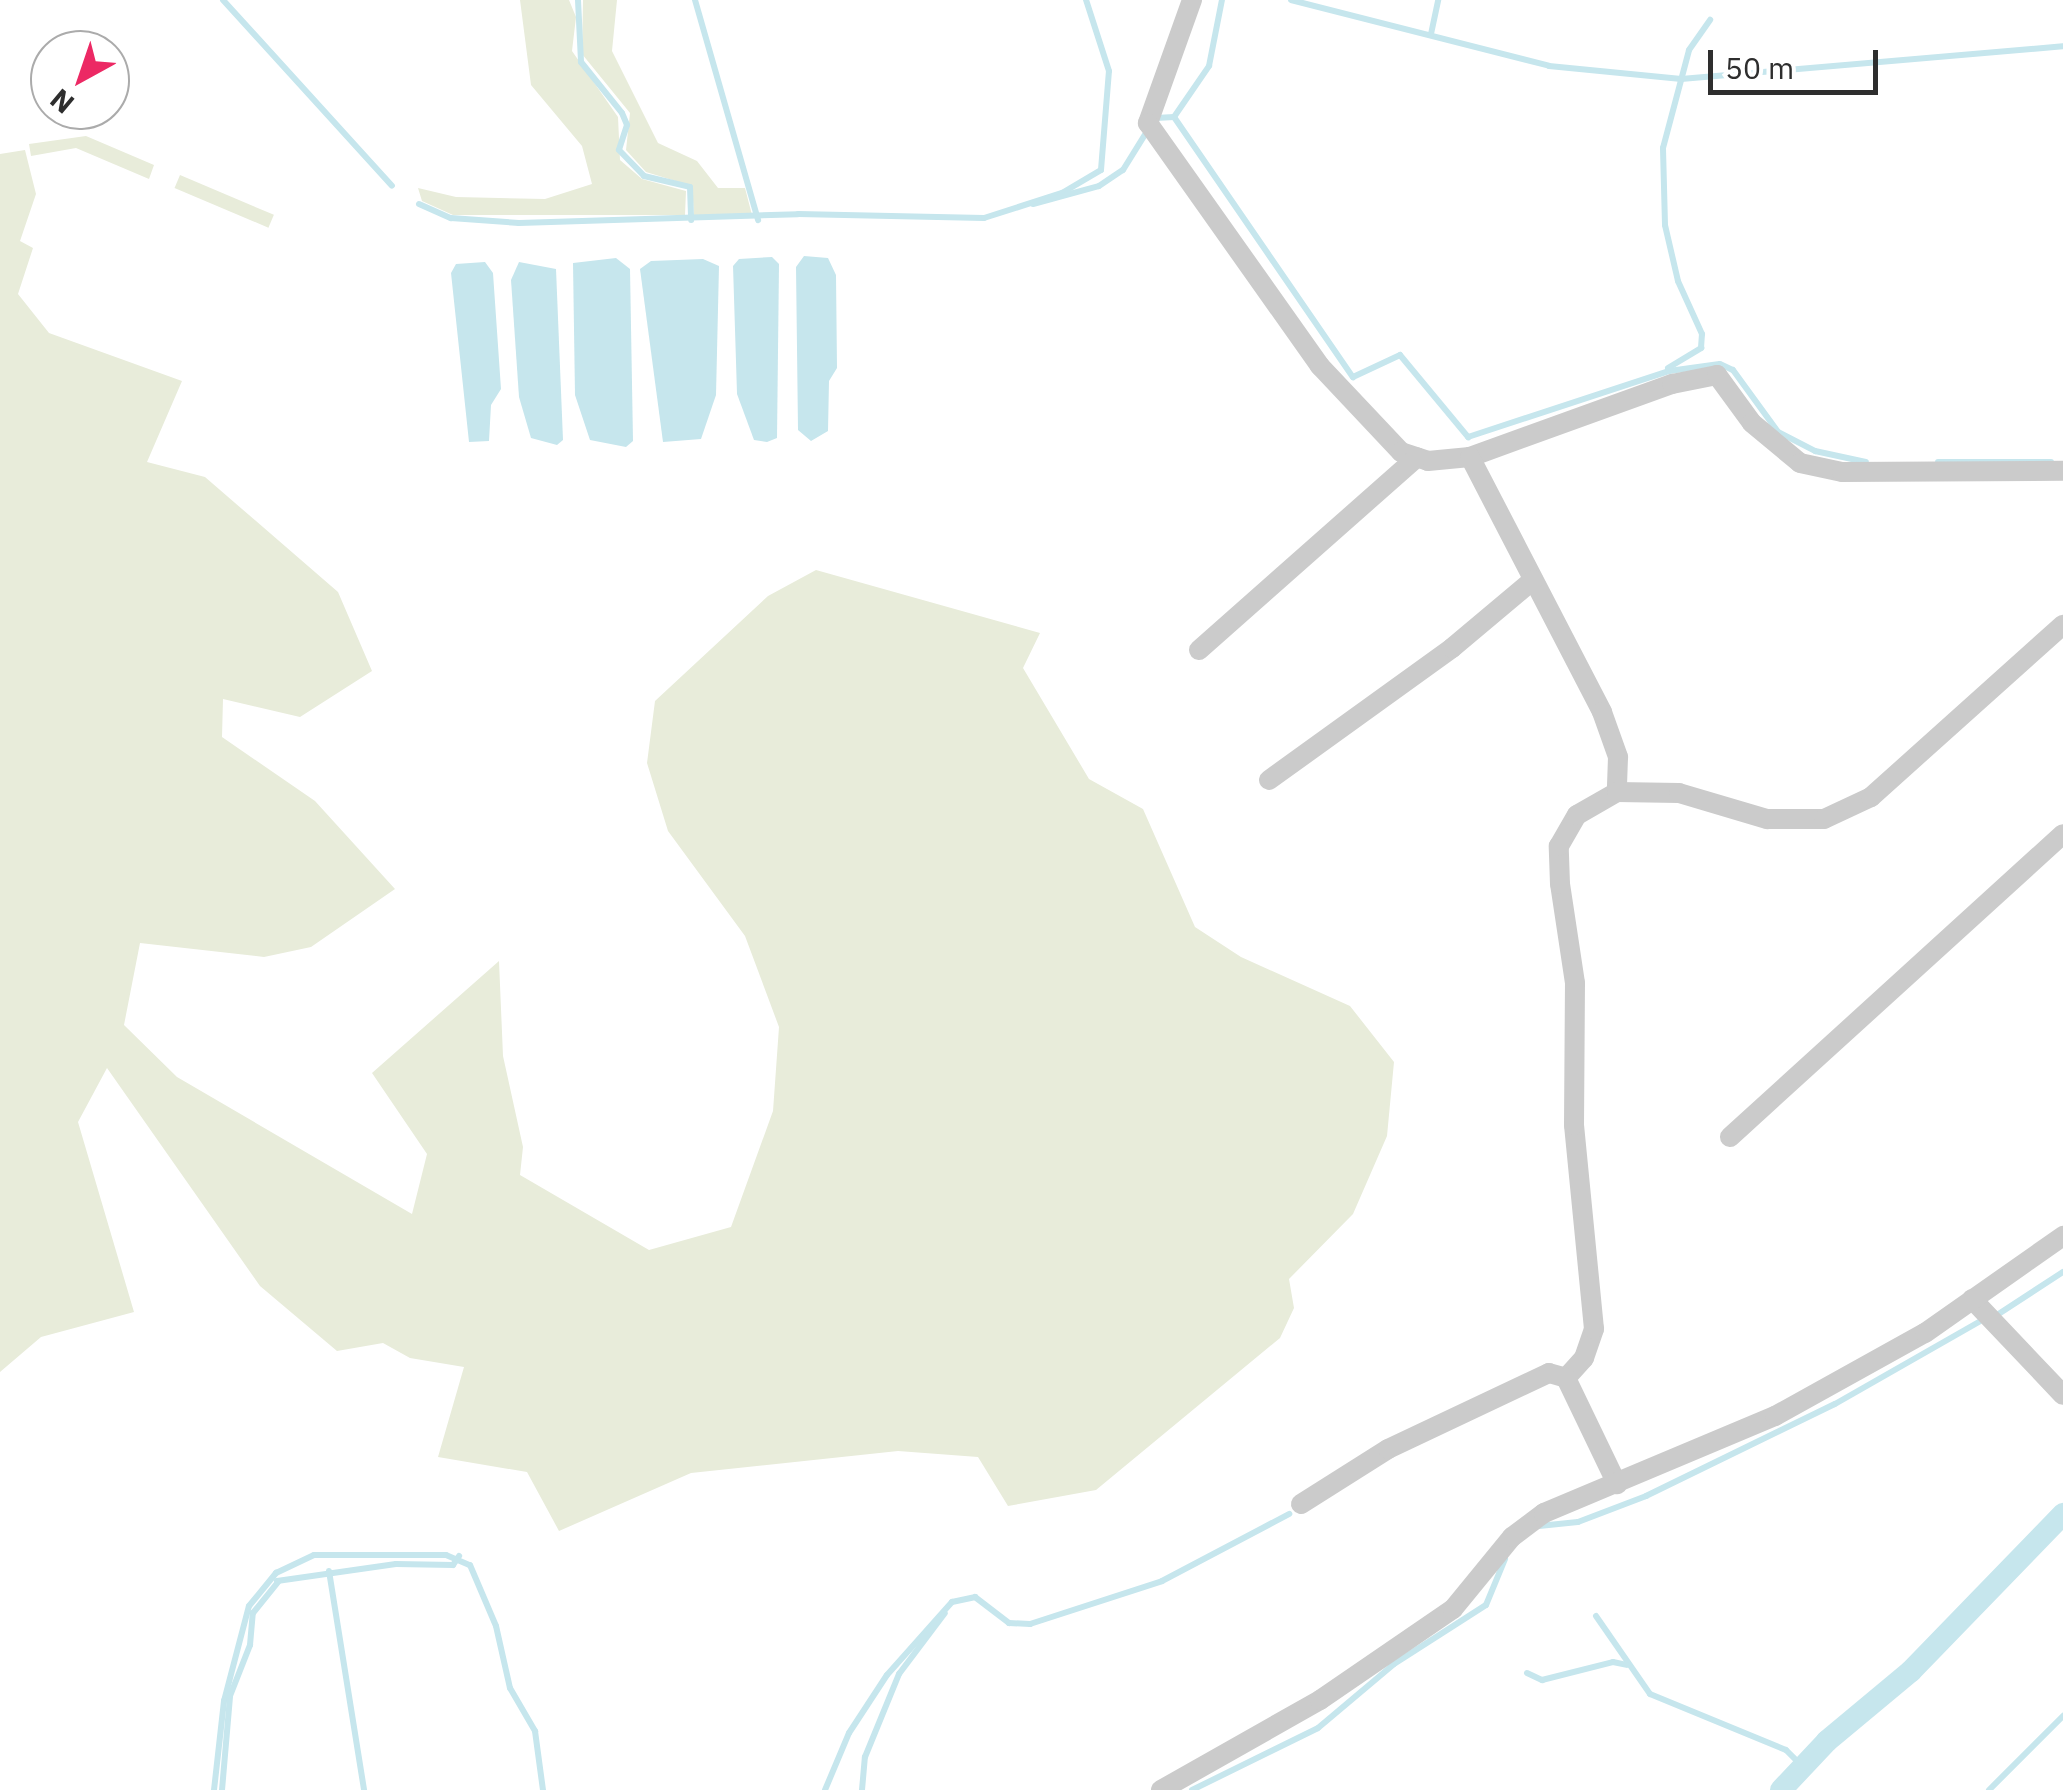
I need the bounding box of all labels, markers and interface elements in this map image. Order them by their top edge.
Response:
north arrow [30,30,130,130]
scale bar [1713,30,1883,92]
text: 50 m [1725,48,1794,87]
text: N [42,81,81,123]

